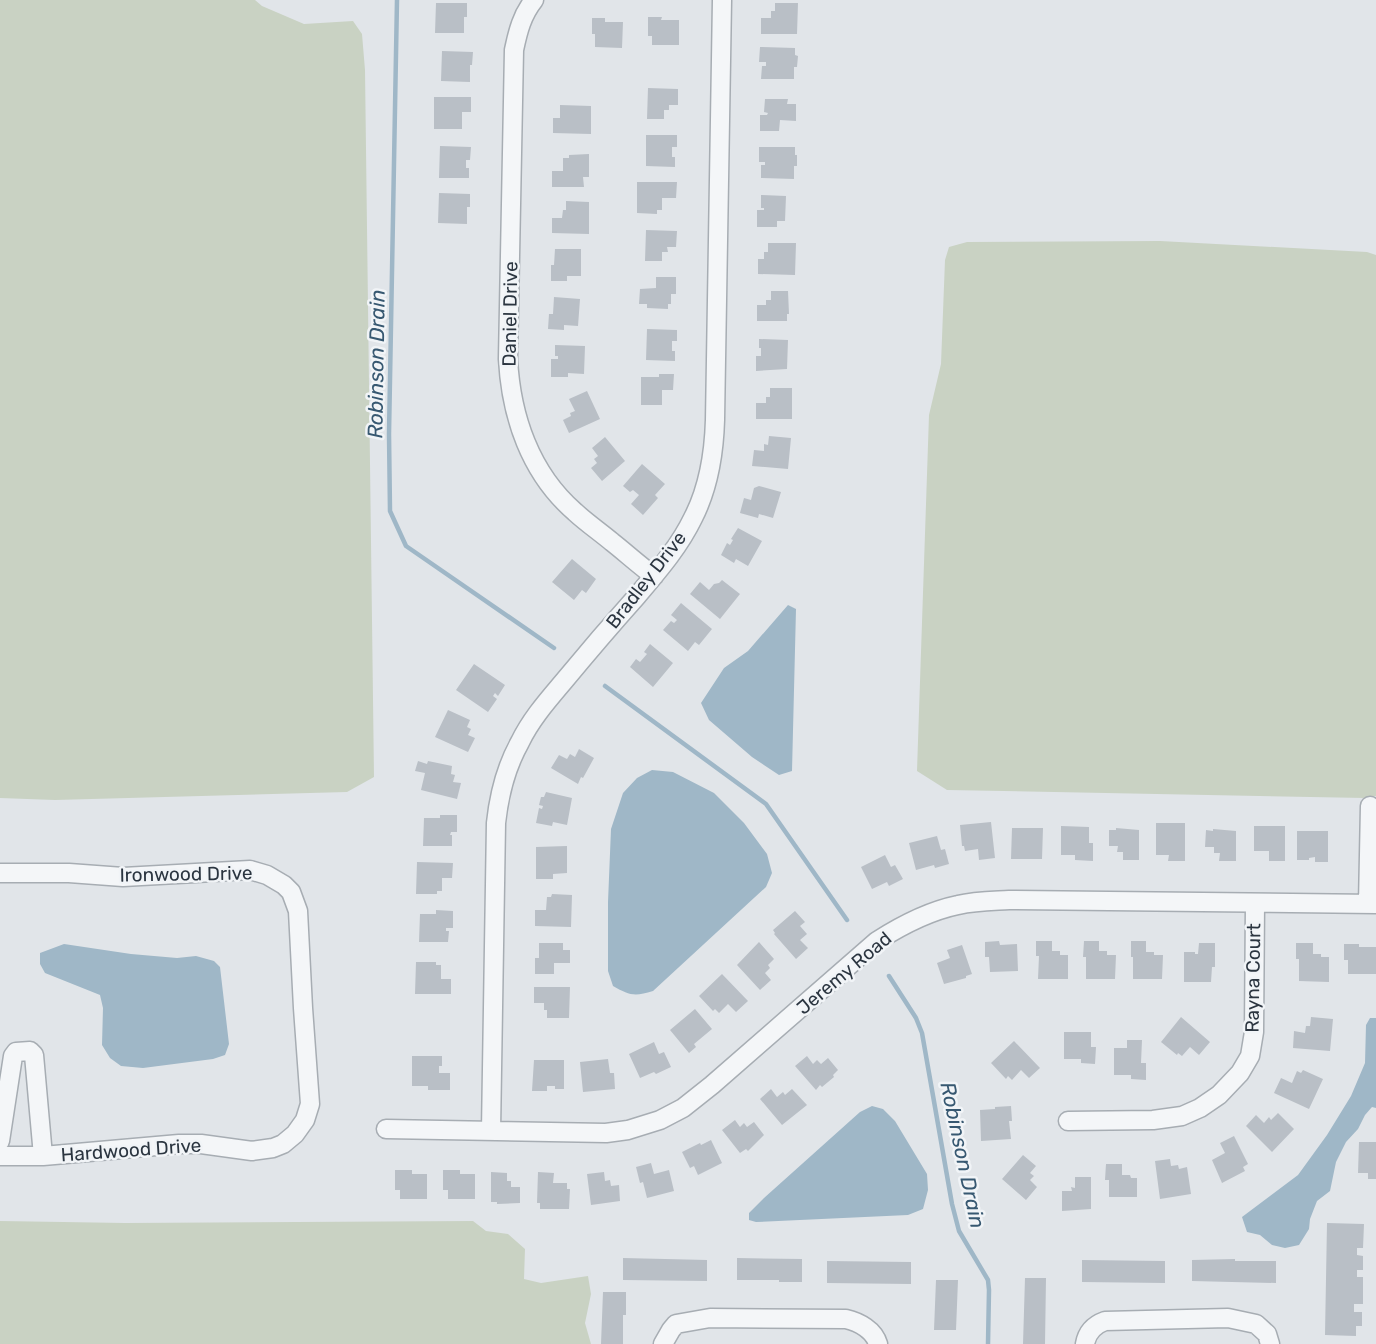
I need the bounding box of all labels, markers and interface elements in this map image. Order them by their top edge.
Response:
street label: Daniel Drive [498,261,522,367]
water label: Robinson Drain [362,289,390,439]
street label: Bradley Drive [601,527,691,633]
street label: Ironwood Drive [119,861,253,887]
street label: Rayna Court [1241,922,1265,1033]
street label: Jeremy Road [792,927,896,1019]
water label: Robinson Drain [935,1079,991,1231]
street label: Hardwood Drive [60,1134,202,1166]

